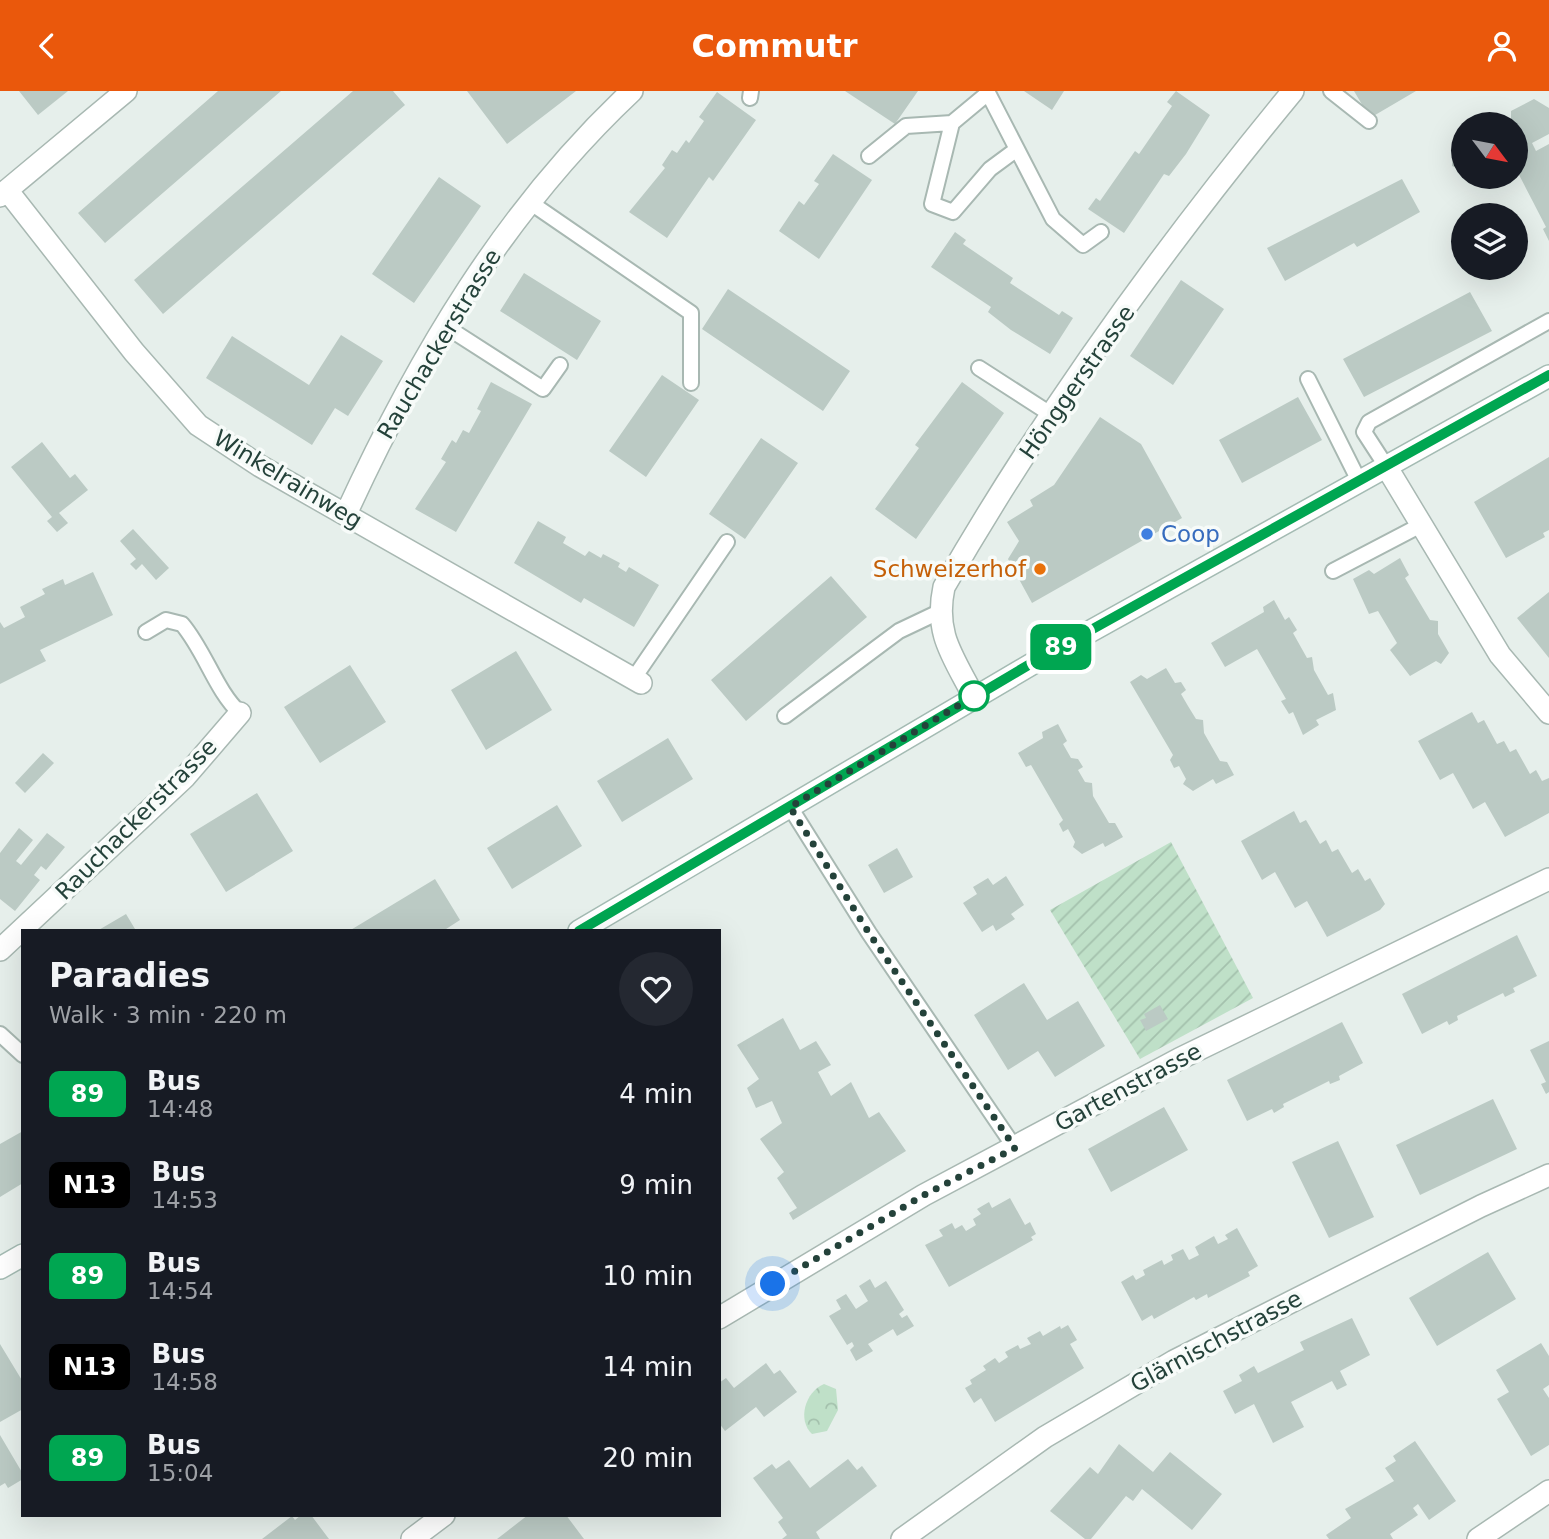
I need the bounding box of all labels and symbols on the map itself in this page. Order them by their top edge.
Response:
north arrow [1451,112,1528,189]
street label: Rauchackerstrasse [372,244,506,444]
street label: Hönggerstrasse [1014,300,1140,464]
street label: Winkelrainweg [209,425,367,533]
place label: Coop [1161,521,1220,547]
marker: Coop [1139,526,1155,542]
place label: Schweizerhof [873,556,1027,582]
marker: Schweizerhof [1032,561,1048,577]
line badge: 89 [1030,624,1092,670]
unlabelled marker [959,681,989,711]
street label: Rauchackerstrasse [50,733,222,905]
street label: Gartenstrasse [1050,1038,1206,1136]
your location [755,1266,790,1301]
street label: Glärnischstrasse [1126,1285,1306,1397]

